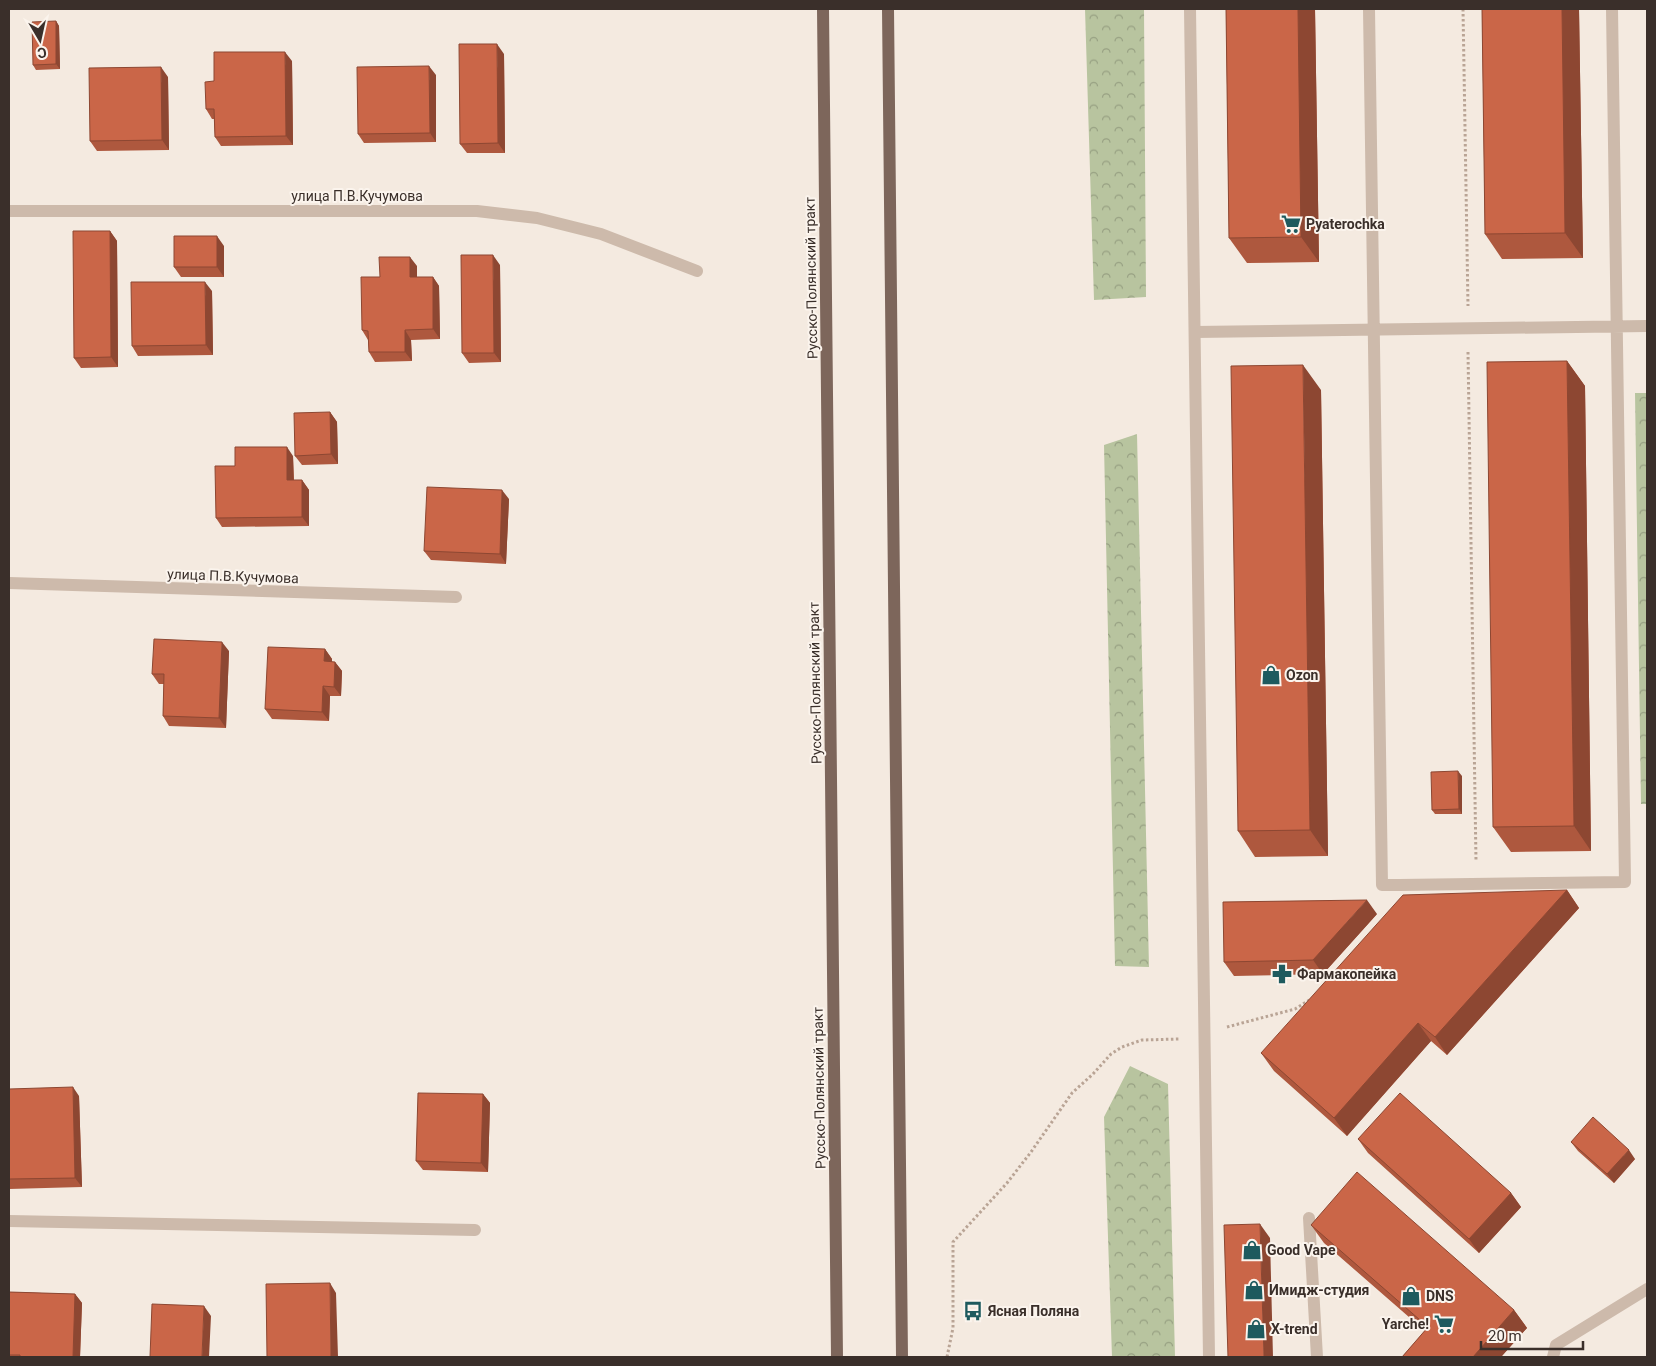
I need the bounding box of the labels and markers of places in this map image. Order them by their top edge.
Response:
supermarket icon: Pyaterochka [1280,213,1302,235]
place label: Pyaterochka [1306,216,1385,232]
shop icon: Ozon [1260,664,1282,686]
place label: Ozon [1286,667,1319,683]
pharmacy icon: Фармакопейка [1271,963,1293,985]
place label: Фармакопейка [1297,966,1397,982]
shop icon: Good Vape [1241,1239,1263,1261]
place label: Good Vape [1267,1242,1336,1258]
shop icon: Имидж-студия [1243,1279,1265,1301]
place label: Имидж-студия [1269,1282,1369,1298]
shop icon: DNS [1400,1285,1422,1307]
place label: DNS [1426,1288,1454,1304]
bus stop icon: Ясная Поляна [962,1300,984,1322]
place label: Ясная Поляна [987,1303,1080,1319]
supermarket icon: Yarche! [1433,1313,1455,1335]
place label: Yarche! [1382,1316,1429,1332]
shop icon: X-trend [1245,1318,1267,1340]
place label: X-trend [1271,1321,1318,1337]

